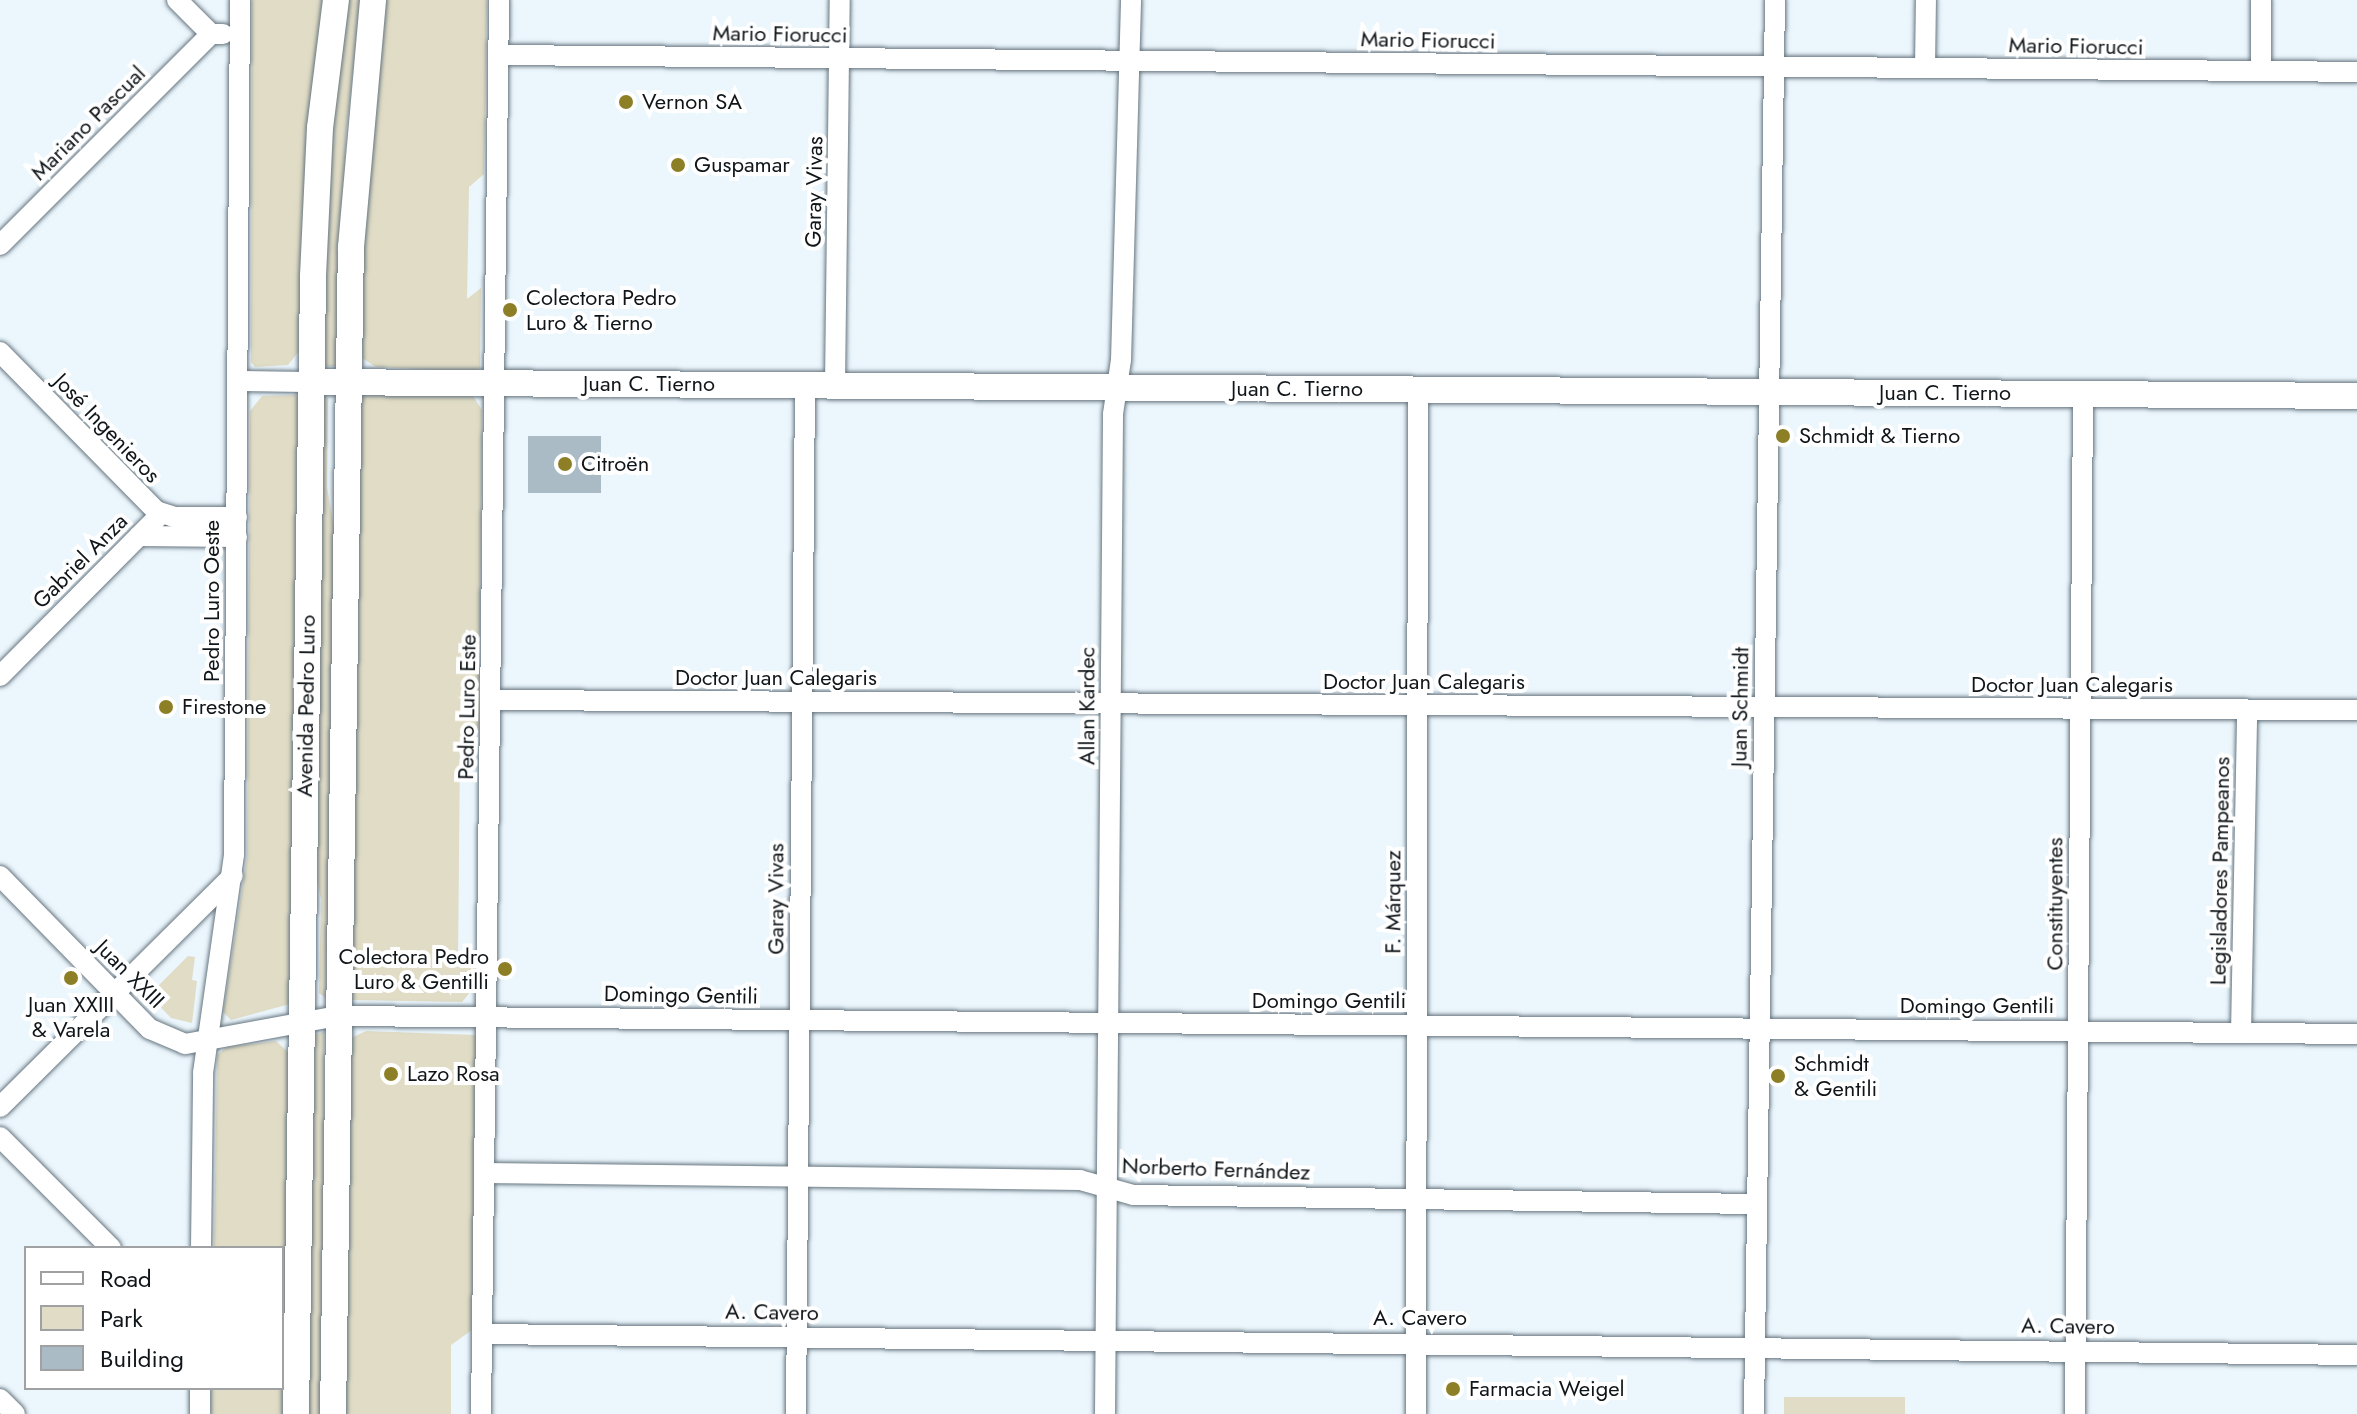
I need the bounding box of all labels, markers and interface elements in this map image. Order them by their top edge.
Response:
street label: Mario Fiorucci [712,20,848,48]
street label: Mario Fiorucci [1360,26,1496,54]
street label: Mario Fiorucci [2008,32,2144,60]
street label: Mariano Pascual [25,60,151,186]
place label: Vernon SA [642,89,742,115]
marker: Vernon SA [617,93,635,111]
street label: Garay Vivas [800,136,828,248]
place label: Guspamar [694,152,790,178]
marker: Guspamar [669,156,687,174]
place label: Colectora Pedro Luro & Tierno [526,284,677,336]
marker: Colectora Pedro Luro & Tierno [501,301,519,319]
street label: José Ingenieros [48,368,166,488]
street label: Juan C. Tierno [583,371,715,397]
street label: Juan C. Tierno [1231,376,1363,402]
street label: Juan C. Tierno [1879,380,2011,406]
place label: Schmidt & Tierno [1799,423,1960,449]
marker: Schmidt & Tierno [1774,427,1792,445]
place label: Citroën [581,451,649,477]
marker: Citroën [556,455,574,473]
street label: Gabriel Anza [27,508,133,614]
street label: Pedro Luro Oeste [199,520,225,682]
street label: Avenida Pedro Luro [291,615,321,797]
street label: Pedro Luro Este [453,634,481,780]
street label: Allan Kardec [1074,647,1100,765]
street label: Juan Schmidt [1726,647,1754,767]
street label: Doctor Juan Calegaris [675,665,877,691]
street label: Doctor Juan Calegaris [1323,669,1525,695]
street label: Doctor Juan Calegaris [1971,672,2173,698]
place label: Firestone [182,694,266,720]
marker: Firestone [157,698,175,716]
street label: Legisladores Pampeanos [2205,756,2235,986]
street label: Constituyentes [2042,837,2068,971]
street label: Garay Vivas [763,843,789,955]
street label: F. Márquez [1380,850,1406,954]
street label: Juan XXIII [90,934,170,1014]
place label: Colectora Pedro Luro & Gentilli [338,943,489,994]
marker: Colectora Pedro Luro & Gentilli [496,960,514,978]
marker: Juan XXIII & Varela [62,969,80,987]
street label: Domingo Gentili [604,980,758,1010]
street label: Domingo Gentili [1252,988,1406,1014]
place label: Juan XXIII & Varela [28,991,114,1042]
street label: Domingo Gentili [1900,993,2054,1019]
place label: Schmidt & Gentili [1794,1050,1877,1102]
place label: Lazo Rosa [407,1061,500,1087]
marker: Lazo Rosa [382,1065,400,1083]
marker: Schmidt & Gentili [1769,1067,1787,1085]
street label: Norberto Fernández [1121,1153,1311,1185]
legend [24,1246,284,1390]
text: Road [100,1261,152,1296]
street label: A. Cavero [725,1298,819,1326]
text: Park [100,1301,143,1336]
street label: A. Cavero [1373,1305,1467,1331]
street label: A. Cavero [2021,1312,2115,1340]
text: Building [100,1341,184,1376]
place label: Farmacia Weigel [1469,1376,1625,1402]
marker: Farmacia Weigel [1444,1380,1462,1398]

